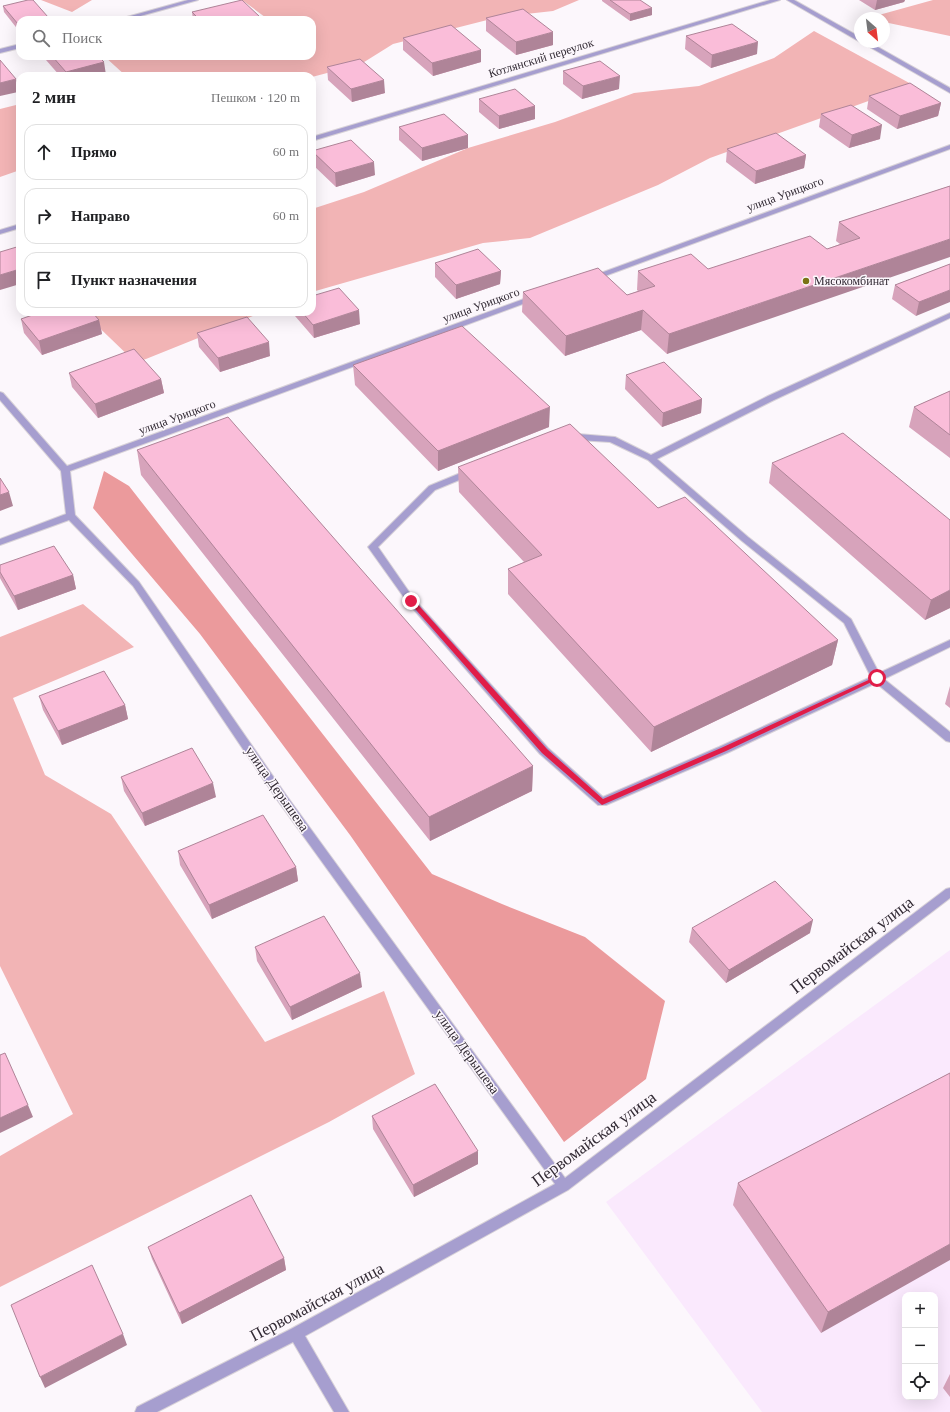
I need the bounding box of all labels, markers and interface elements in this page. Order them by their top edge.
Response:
north arrow [854,12,890,48]
search box [16,16,316,60]
icon: search [30,27,52,49]
text: Поиск [62,30,102,46]
street label: Котлянский переулок [487,35,595,81]
text: 2 мин [32,88,76,107]
text: Пешком · 120 m [211,90,300,105]
icon: ahead [33,141,55,163]
text: Прямо [71,144,117,160]
text: 60 m [273,144,299,159]
street label: улица Урицкого [745,174,825,214]
icon: right [33,205,55,227]
text: Направо [71,208,130,224]
text: 60 m [273,208,299,223]
icon: arrive [33,269,55,291]
text: Пункт назначения [71,272,197,288]
place label: Мясокомбинат [814,274,890,288]
marker: Мясокомбинат [801,276,811,286]
street label: улица Урицкого [441,285,521,325]
street label: улица Урицкого [137,397,217,437]
route end [402,592,420,610]
route start [868,669,886,687]
street label: улица Дерышева [242,744,312,835]
street label: Первомайская улица [787,892,918,997]
street label: улица Дерышева [432,1007,503,1098]
street label: Первомайская улица [528,1087,660,1190]
street label: Первомайская улица [247,1258,388,1345]
map controls [902,1292,938,1400]
button: + [902,1292,938,1328]
button: − [902,1328,938,1364]
button: locate [902,1364,938,1400]

